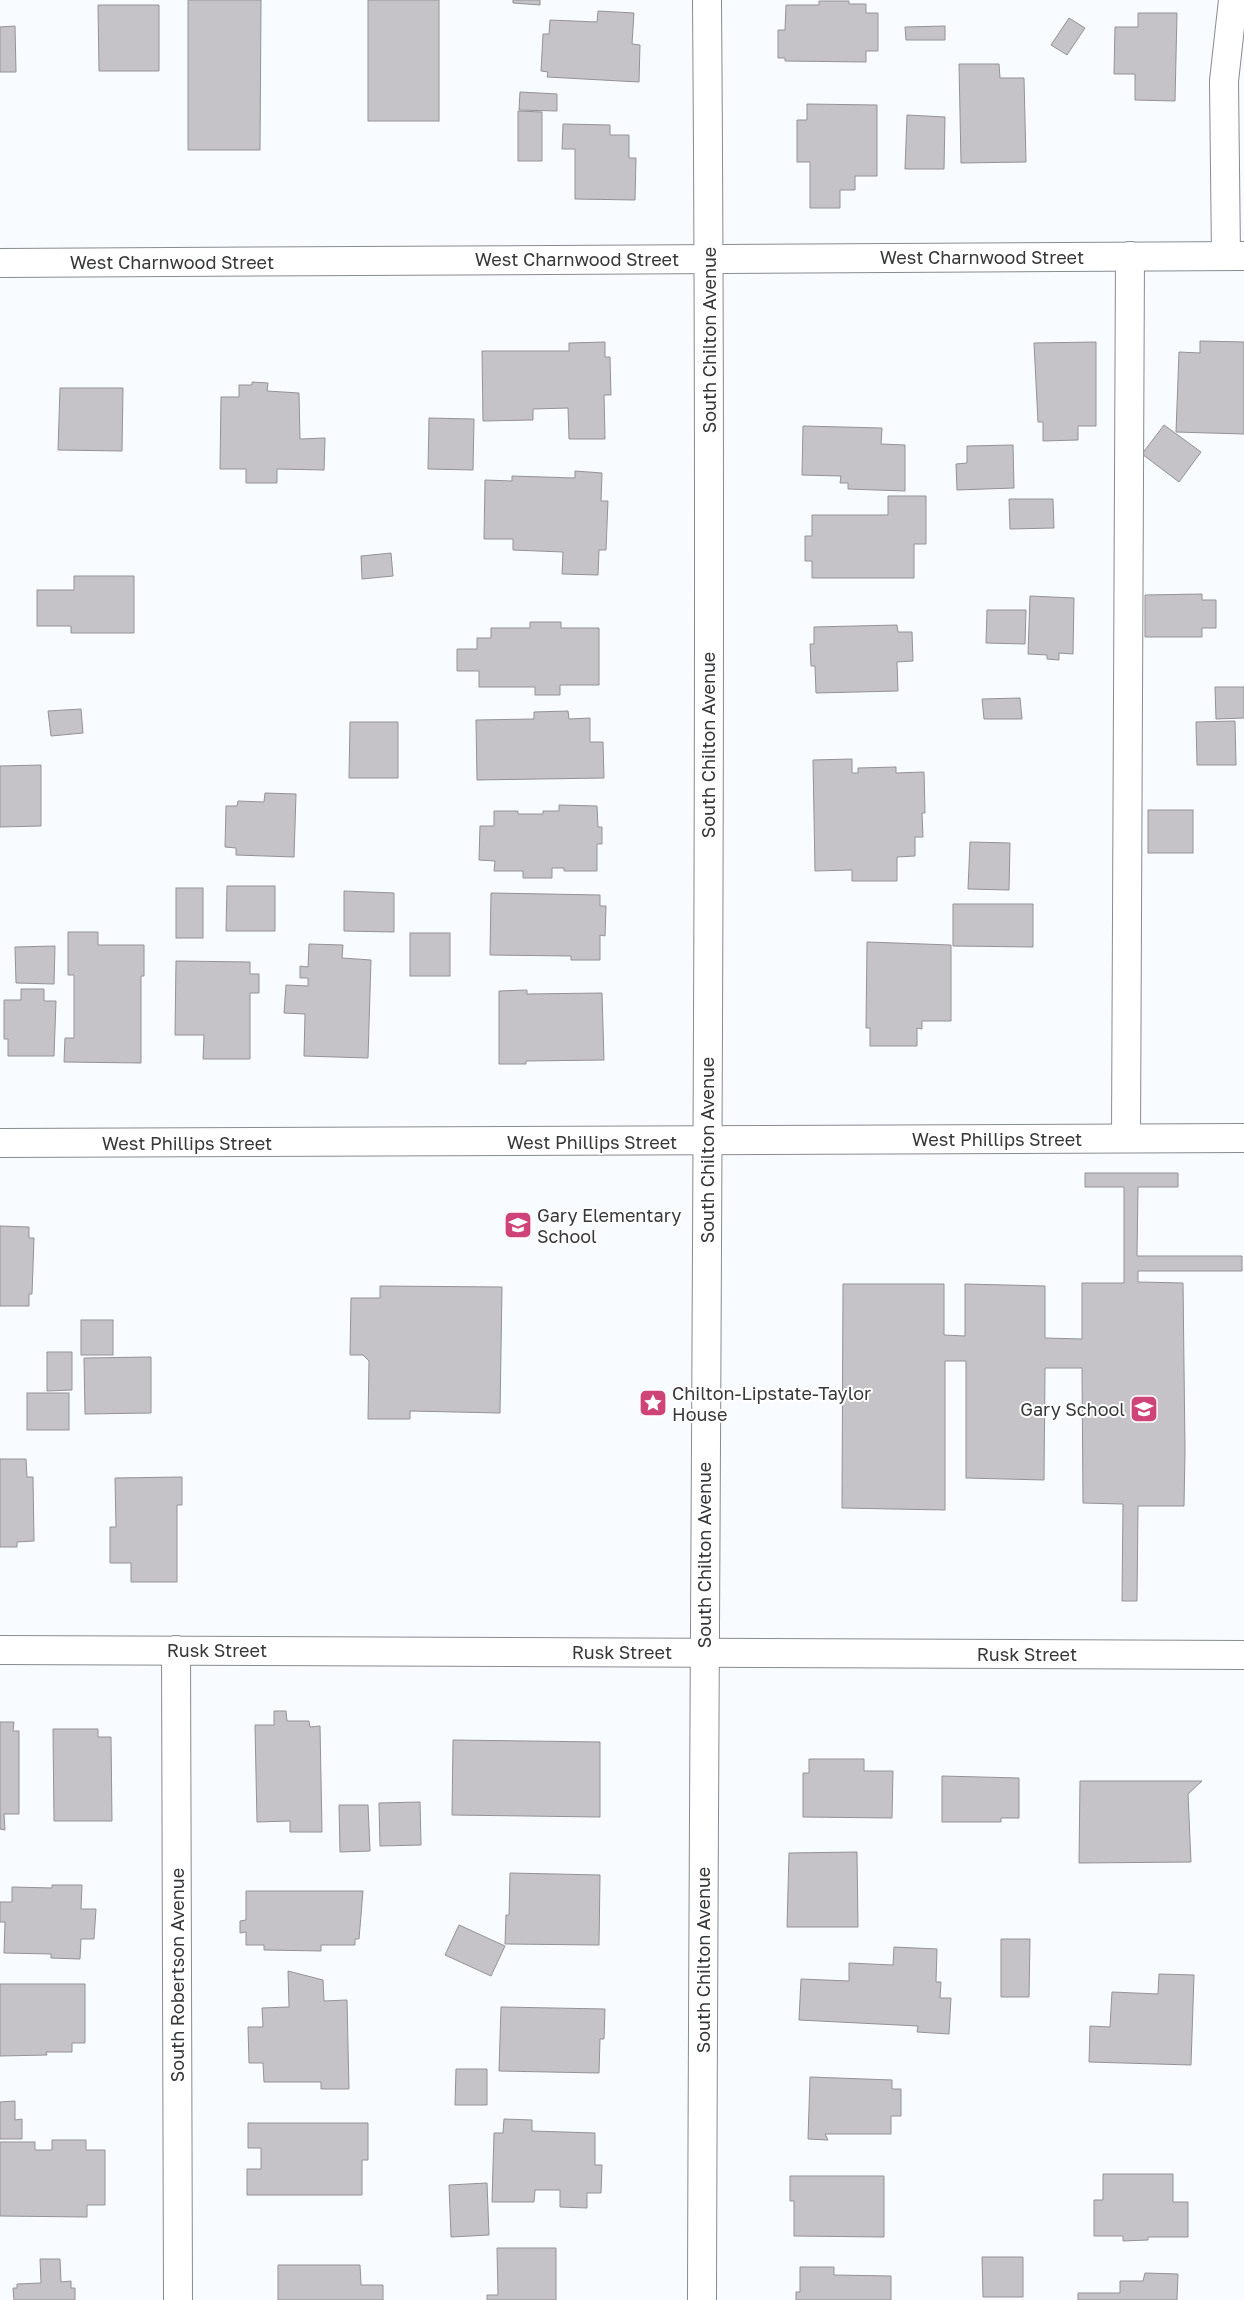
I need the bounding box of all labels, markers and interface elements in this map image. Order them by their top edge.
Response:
street label: West Charnwood Street [880,246,1084,268]
street label: South Chilton Avenue [698,247,720,433]
street label: West Charnwood Street [475,248,679,270]
street label: West Charnwood Street [70,251,274,273]
street label: South Chilton Avenue [697,652,719,838]
street label: South Chilton Avenue [696,1057,718,1243]
street label: West Phillips Street [912,1128,1082,1150]
street label: West Phillips Street [507,1131,677,1153]
street label: West Phillips Street [102,1132,272,1154]
place label: Gary Elementary School [537,1204,681,1247]
school or university icon: Gary Elementary School [503,1210,533,1240]
place label: Chilton-Lipstate-Taylor House [672,1382,871,1425]
place icon: Chilton-Lipstate-Taylor House [638,1388,668,1418]
school or university icon: Gary School [1129,1394,1159,1424]
place label: Gary School [1020,1398,1125,1420]
street label: South Chilton Avenue [693,1462,715,1648]
street label: Rusk Street [167,1639,267,1661]
street label: Rusk Street [572,1641,672,1663]
street label: Rusk Street [977,1643,1077,1665]
street label: South Chilton Avenue [692,1867,714,2053]
street label: South Robertson Avenue [166,1868,188,2082]

